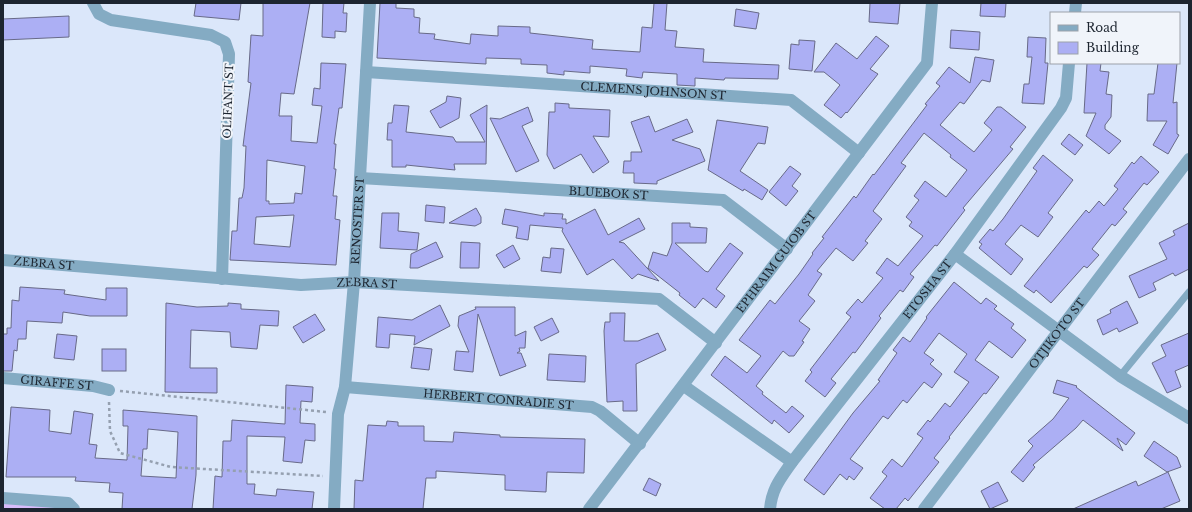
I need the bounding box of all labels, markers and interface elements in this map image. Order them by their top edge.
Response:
legend [1050,12,1180,64]
text: Road [1086,20,1118,35]
text: Building [1086,40,1140,55]
street label: OLIFANT ST [220,63,236,139]
street label: CLEMENS JOHNSON ST [580,79,727,103]
street label: RENOSTER ST [348,176,367,265]
street label: BLUEBOK ST [568,184,649,202]
street label: EPHRAIM GUIOB ST [733,208,819,316]
street label: ZEBRA ST [13,254,75,273]
street label: ETOSHA ST [900,257,955,322]
street label: ZEBRA ST [336,275,398,291]
street label: OTJIKOTO ST [1026,296,1088,372]
street label: GIRAFFE ST [20,373,94,393]
street label: HERBERT CONRADIE ST [423,386,574,413]

